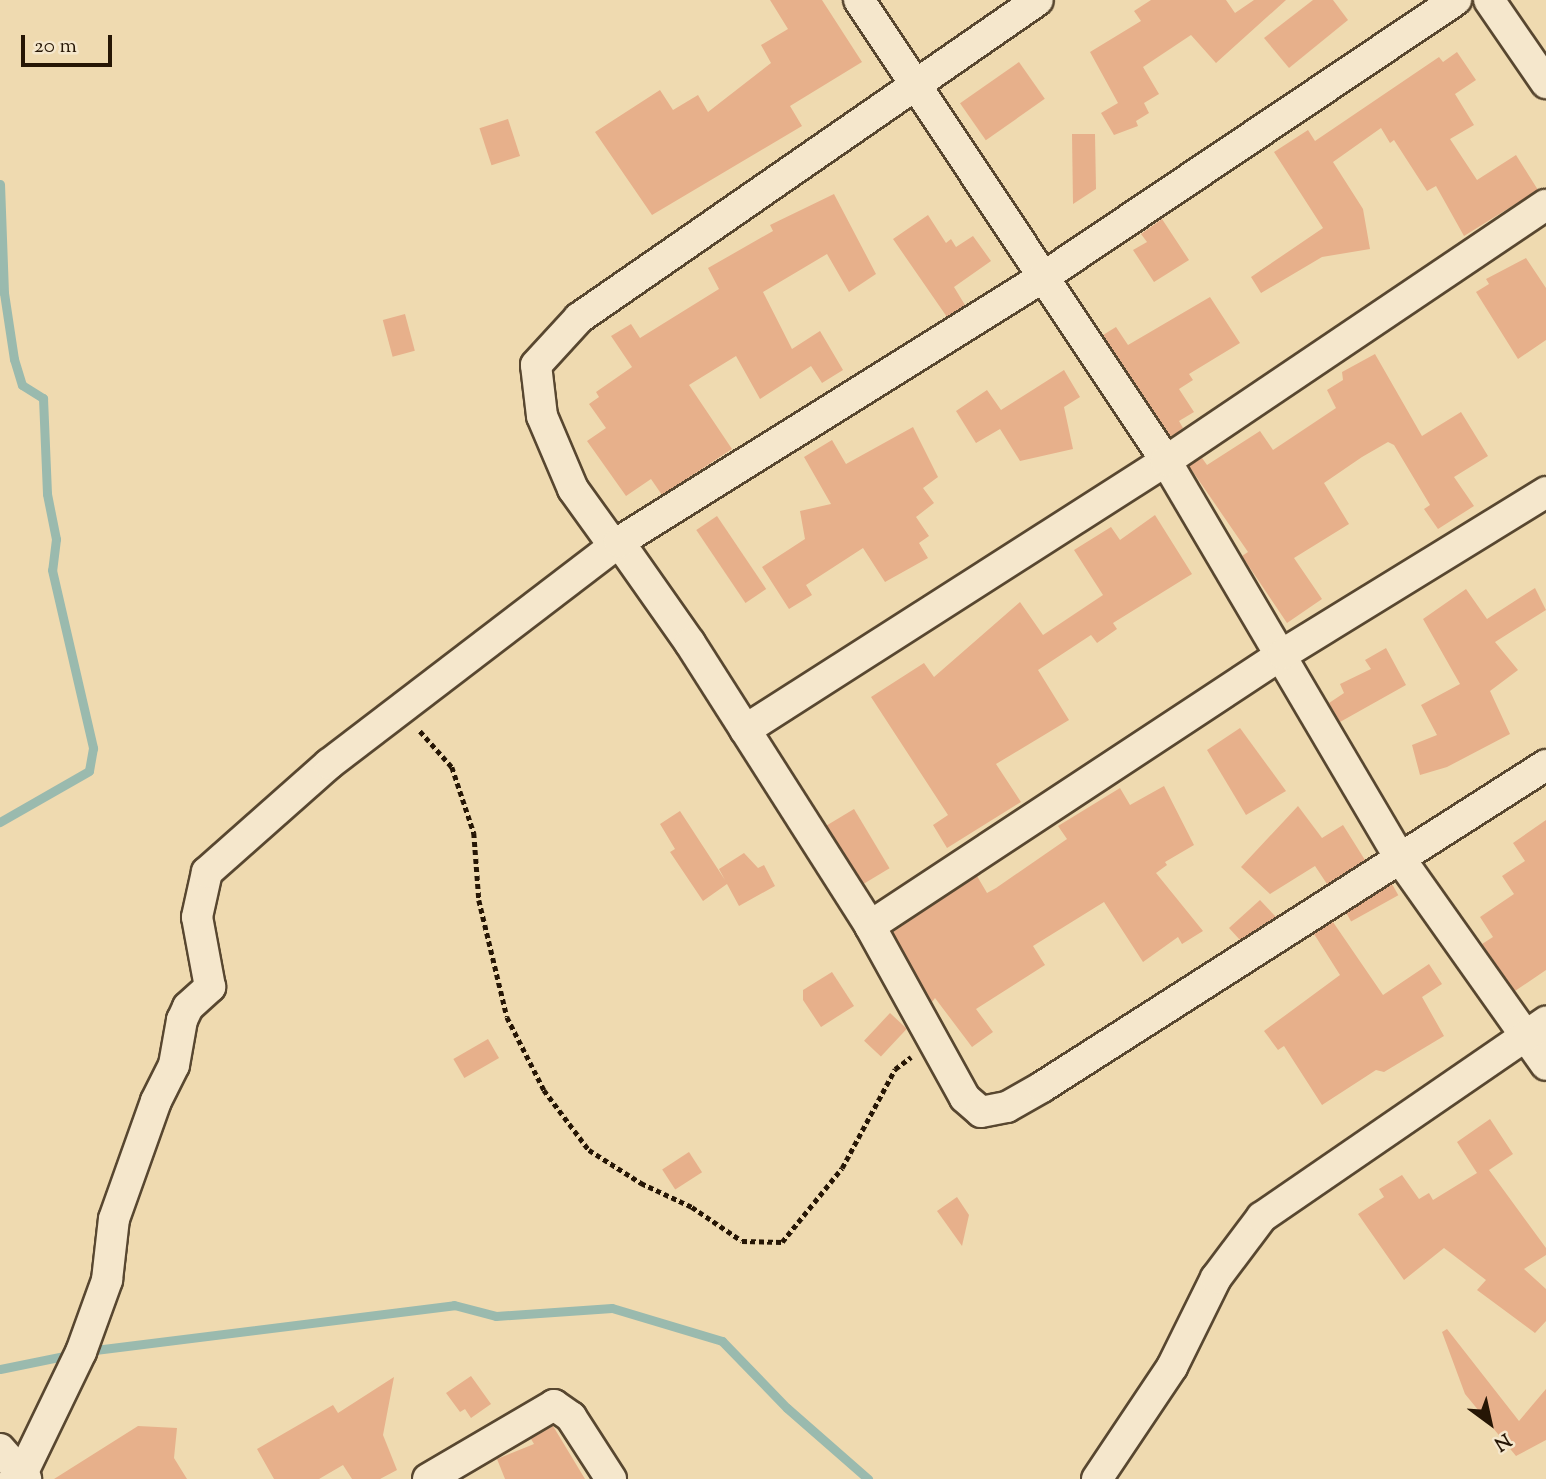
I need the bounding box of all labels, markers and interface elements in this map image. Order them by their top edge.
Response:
scale bar [24,21,116,65]
text: 20 m [34,32,77,62]
north arrow [1455,1388,1525,1458]
text: N [1488,1426,1515,1456]

